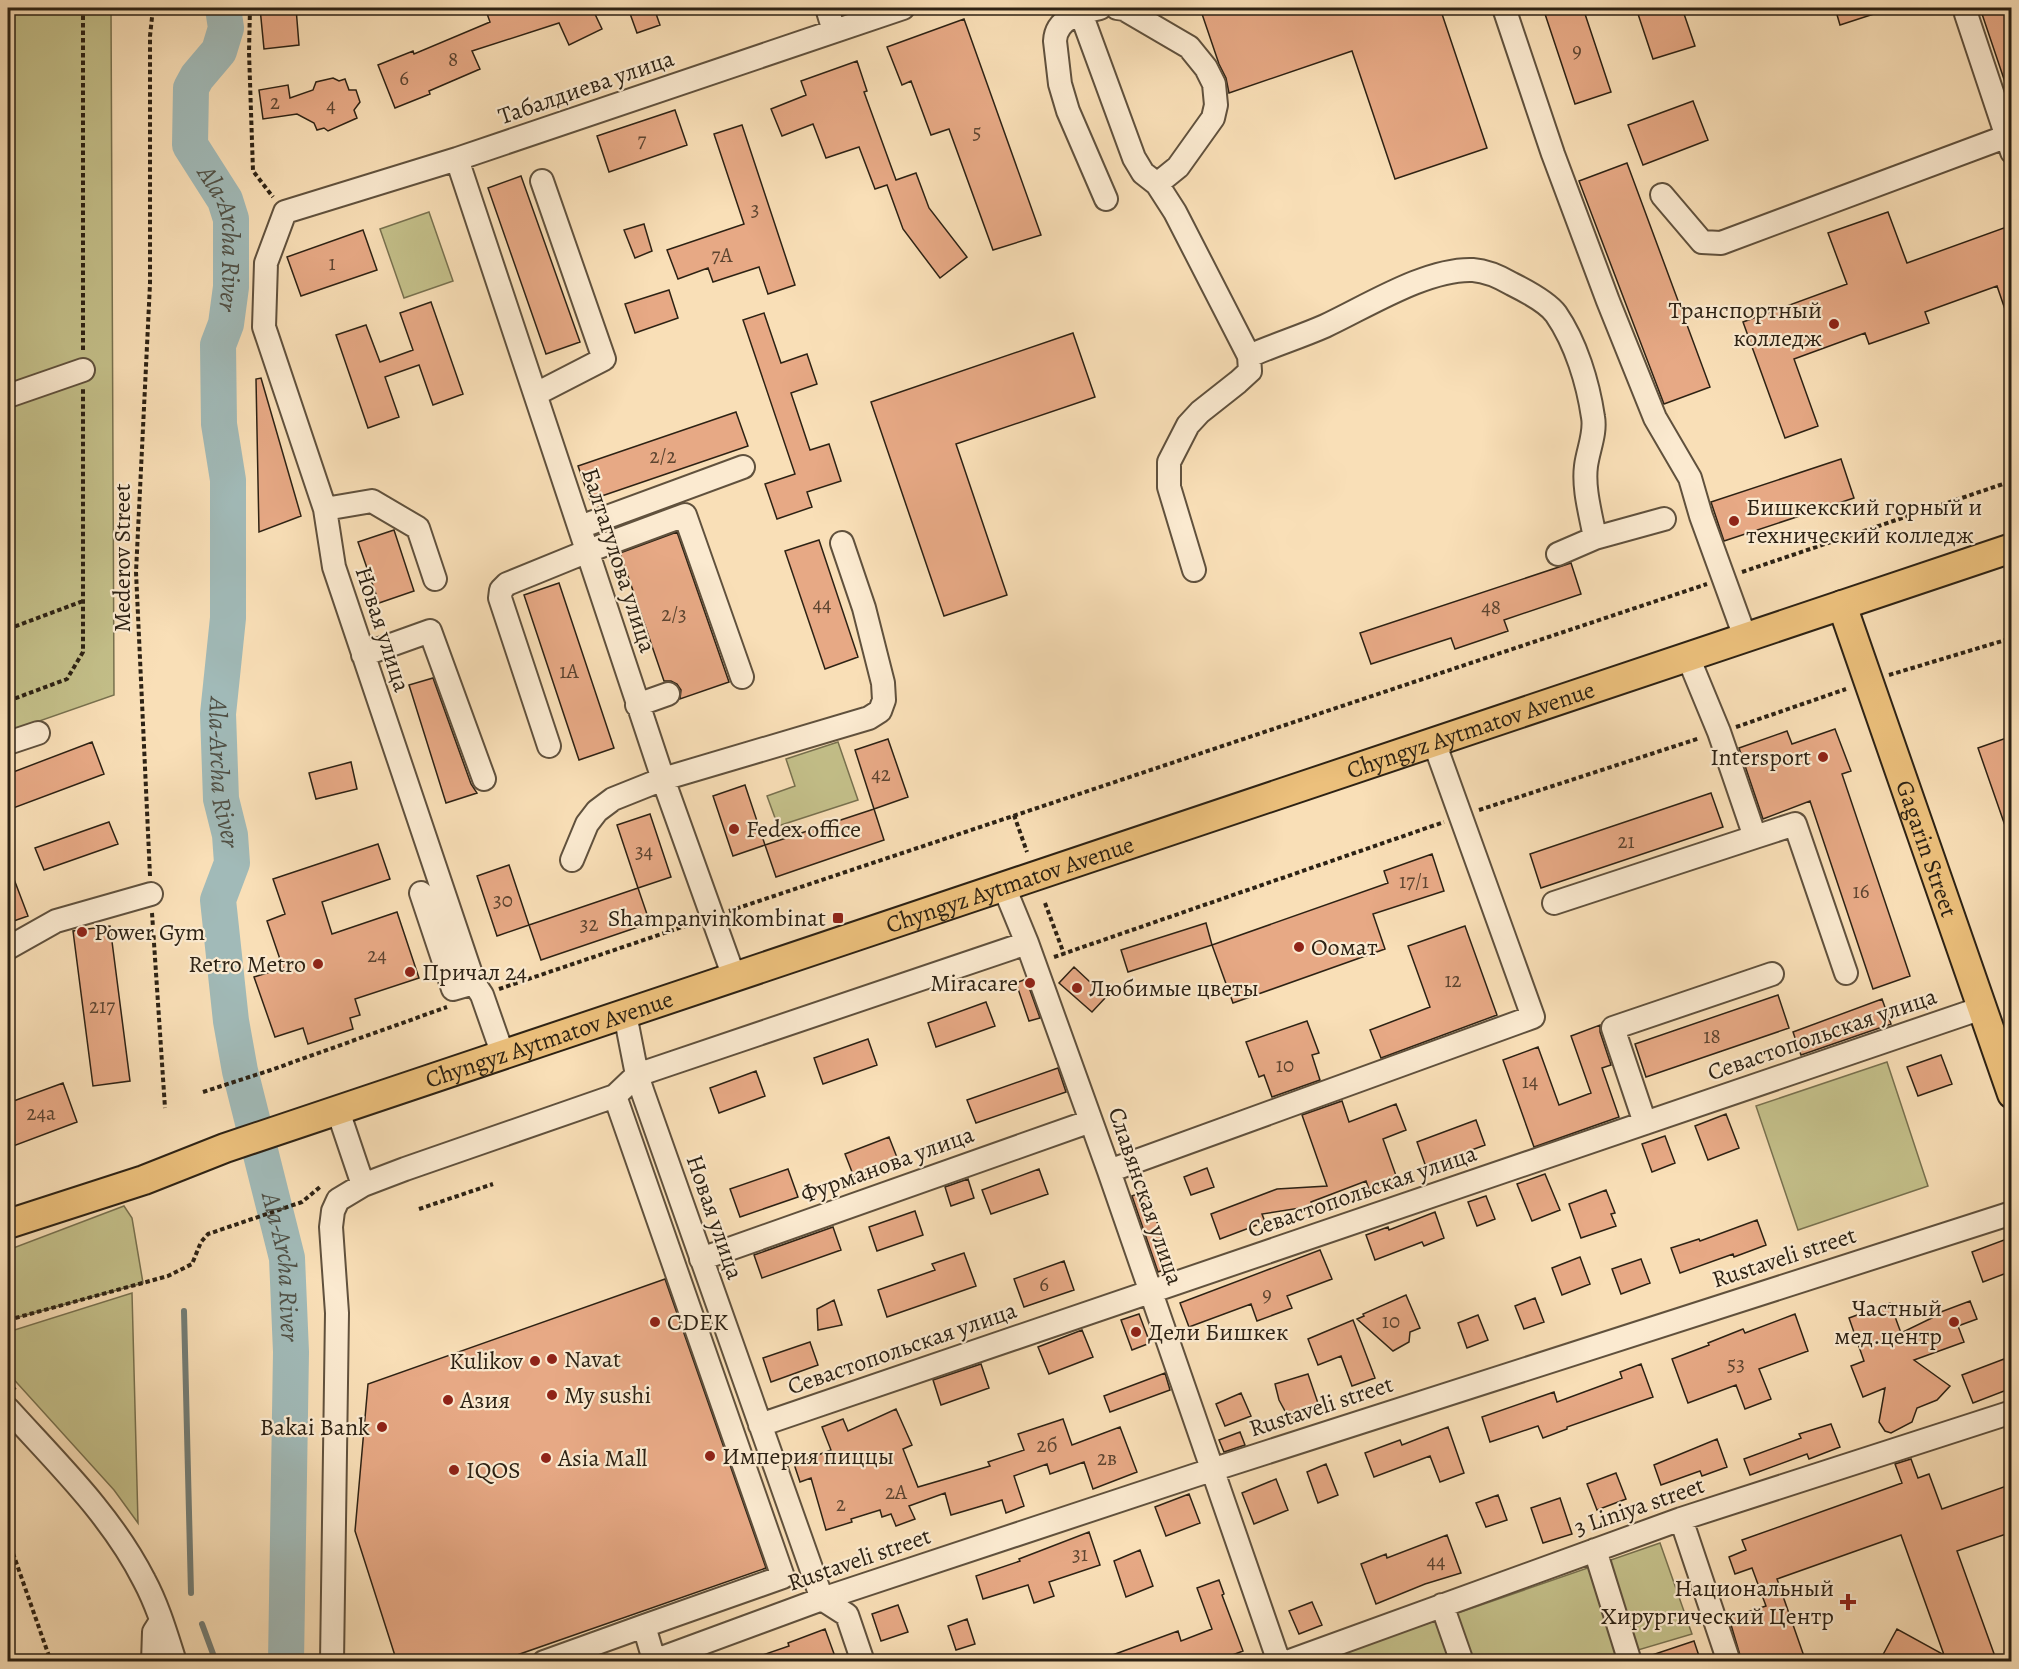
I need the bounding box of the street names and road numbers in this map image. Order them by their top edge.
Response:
street label: Табалдиева улица [494,42,678,132]
street label: Балтагулова улица [574,464,664,656]
street label: Mederov Street [106,483,138,633]
street label: Новая улица [348,562,418,696]
street label: Chyngyz Aytmatov Avenue [1342,673,1599,786]
street label: Gagarin Street [1888,776,1965,921]
street label: Chyngyz Aytmatov Avenue [882,828,1138,941]
street label: Севастопольская улица [1703,980,1941,1088]
street label: Chyngyz Aytmatov Avenue [421,983,677,1096]
street label: Славянская улица [1101,1103,1191,1289]
street label: Фурманова улица [796,1118,978,1210]
street label: Севастопольская улица [1243,1137,1481,1245]
street label: Новая улица [679,1150,751,1284]
street label: Rustaveli street [1708,1219,1860,1295]
street label: Севастопольская улица [783,1294,1021,1402]
street label: Rustaveli street [1245,1368,1397,1444]
street label: 3 Liniya street [1570,1469,1708,1543]
street label: Rustaveli street [783,1519,935,1598]

